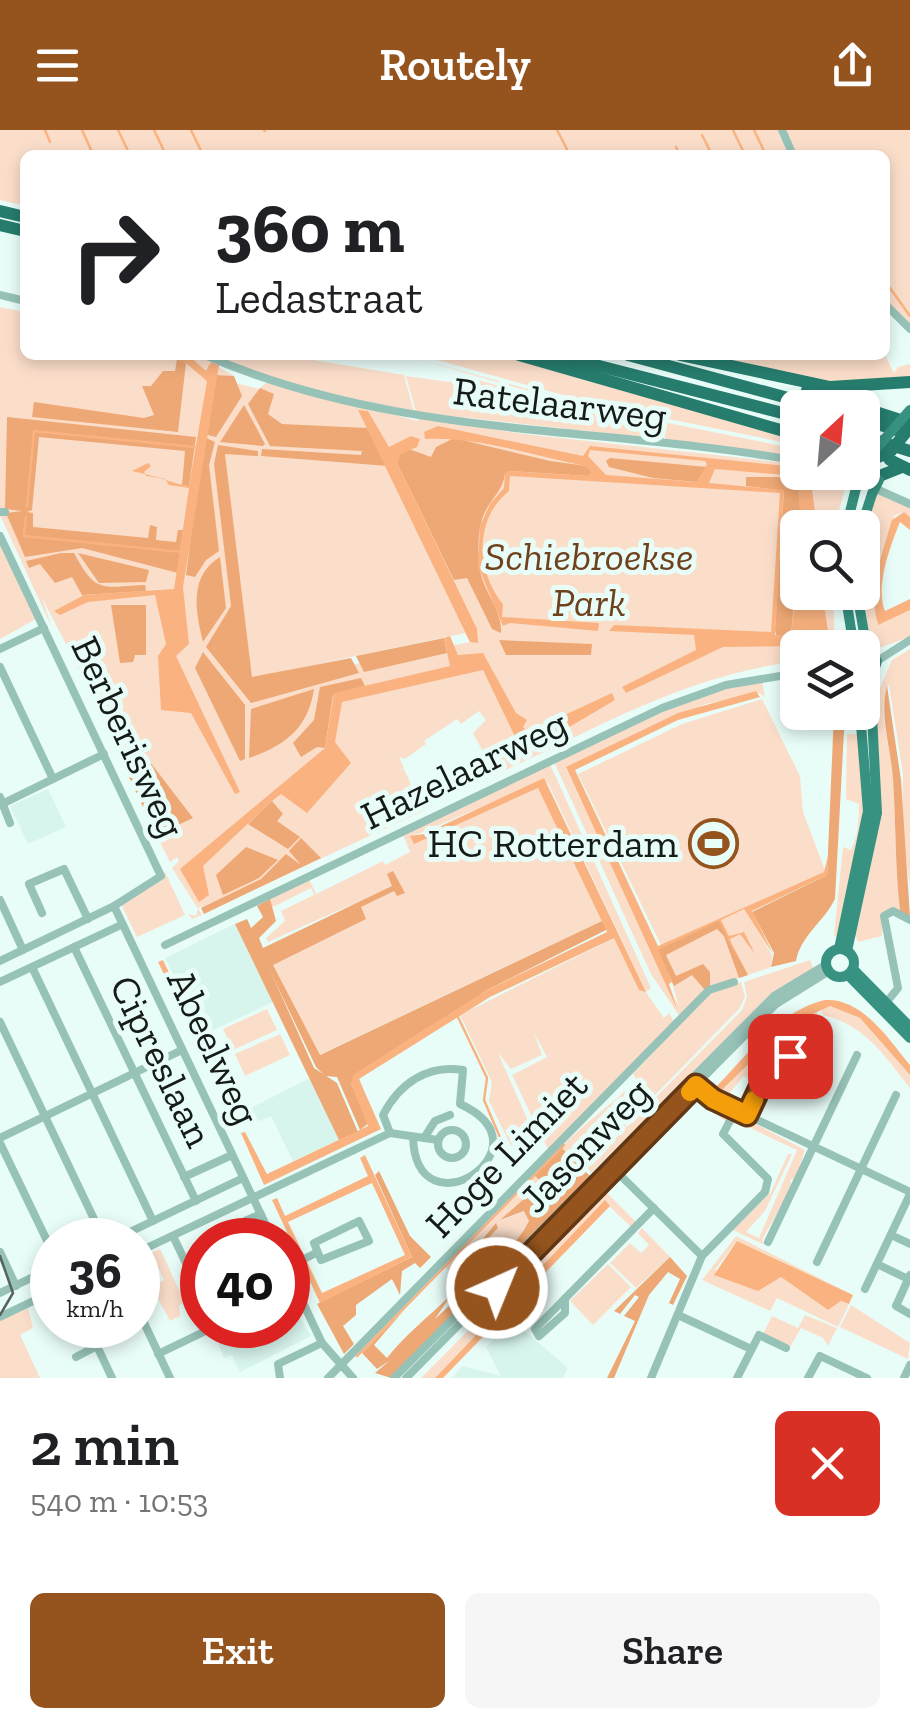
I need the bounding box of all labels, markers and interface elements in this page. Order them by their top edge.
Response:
icon: menu [30,38,85,93]
text: Routely [379,38,531,92]
icon: share [825,38,880,93]
text: 360 m [215,186,405,270]
icon: right [50,190,180,320]
text: Ledastraat [215,271,423,325]
street label: Ratelaarweg [451,366,670,440]
north arrow [780,390,880,490]
map controls [780,390,880,730]
button: search [780,510,880,610]
park label: Schiebroekse Park [485,532,693,626]
street label: Berberisweg [62,629,197,845]
button: layers [780,630,880,730]
street label: Hazelaarweg [353,698,575,840]
sports icon: HC Rotterdam [687,817,739,869]
place label: HC Rotterdam [428,819,678,867]
street label: Abeelweg [157,962,271,1132]
street label: Cipreslaan [100,968,224,1154]
pin [748,1014,833,1099]
icon: arrive [763,1029,818,1084]
street label: Hoge Limiet [415,1061,597,1247]
street label: Jasonweg [510,1068,661,1222]
speed limit sign: 40 [180,1218,310,1348]
position arrow [445,1236,549,1340]
text: 36 [68,1241,122,1301]
text: km/h [66,1293,124,1323]
text: 2 min [30,1408,179,1480]
button: close [775,1411,880,1516]
text: 540 m · 10:53 [30,1482,208,1520]
button: Exit [30,1593,445,1708]
button: Share [465,1593,880,1708]

